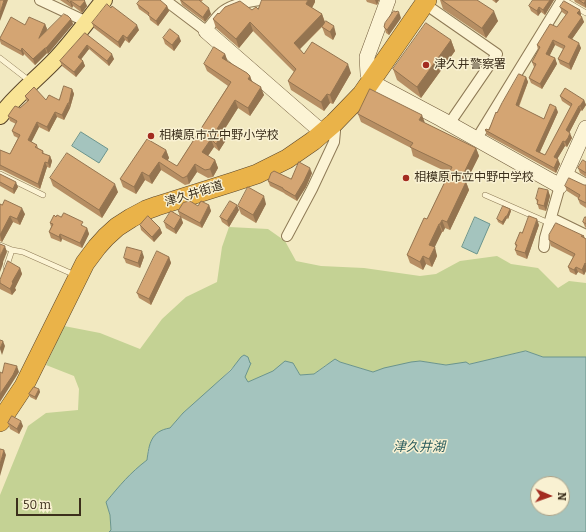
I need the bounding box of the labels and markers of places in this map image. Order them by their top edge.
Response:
place label: 津久井警察署 [434,58,506,72]
marker: 津久井警察署 [421,60,431,70]
place label: 相模原市立中野小学校 [159,129,279,143]
marker: 相模原市立中野小学校 [146,131,156,141]
place label: 相模原市立中野中学校 [414,171,534,185]
marker: 相模原市立中野中学校 [401,173,411,183]

